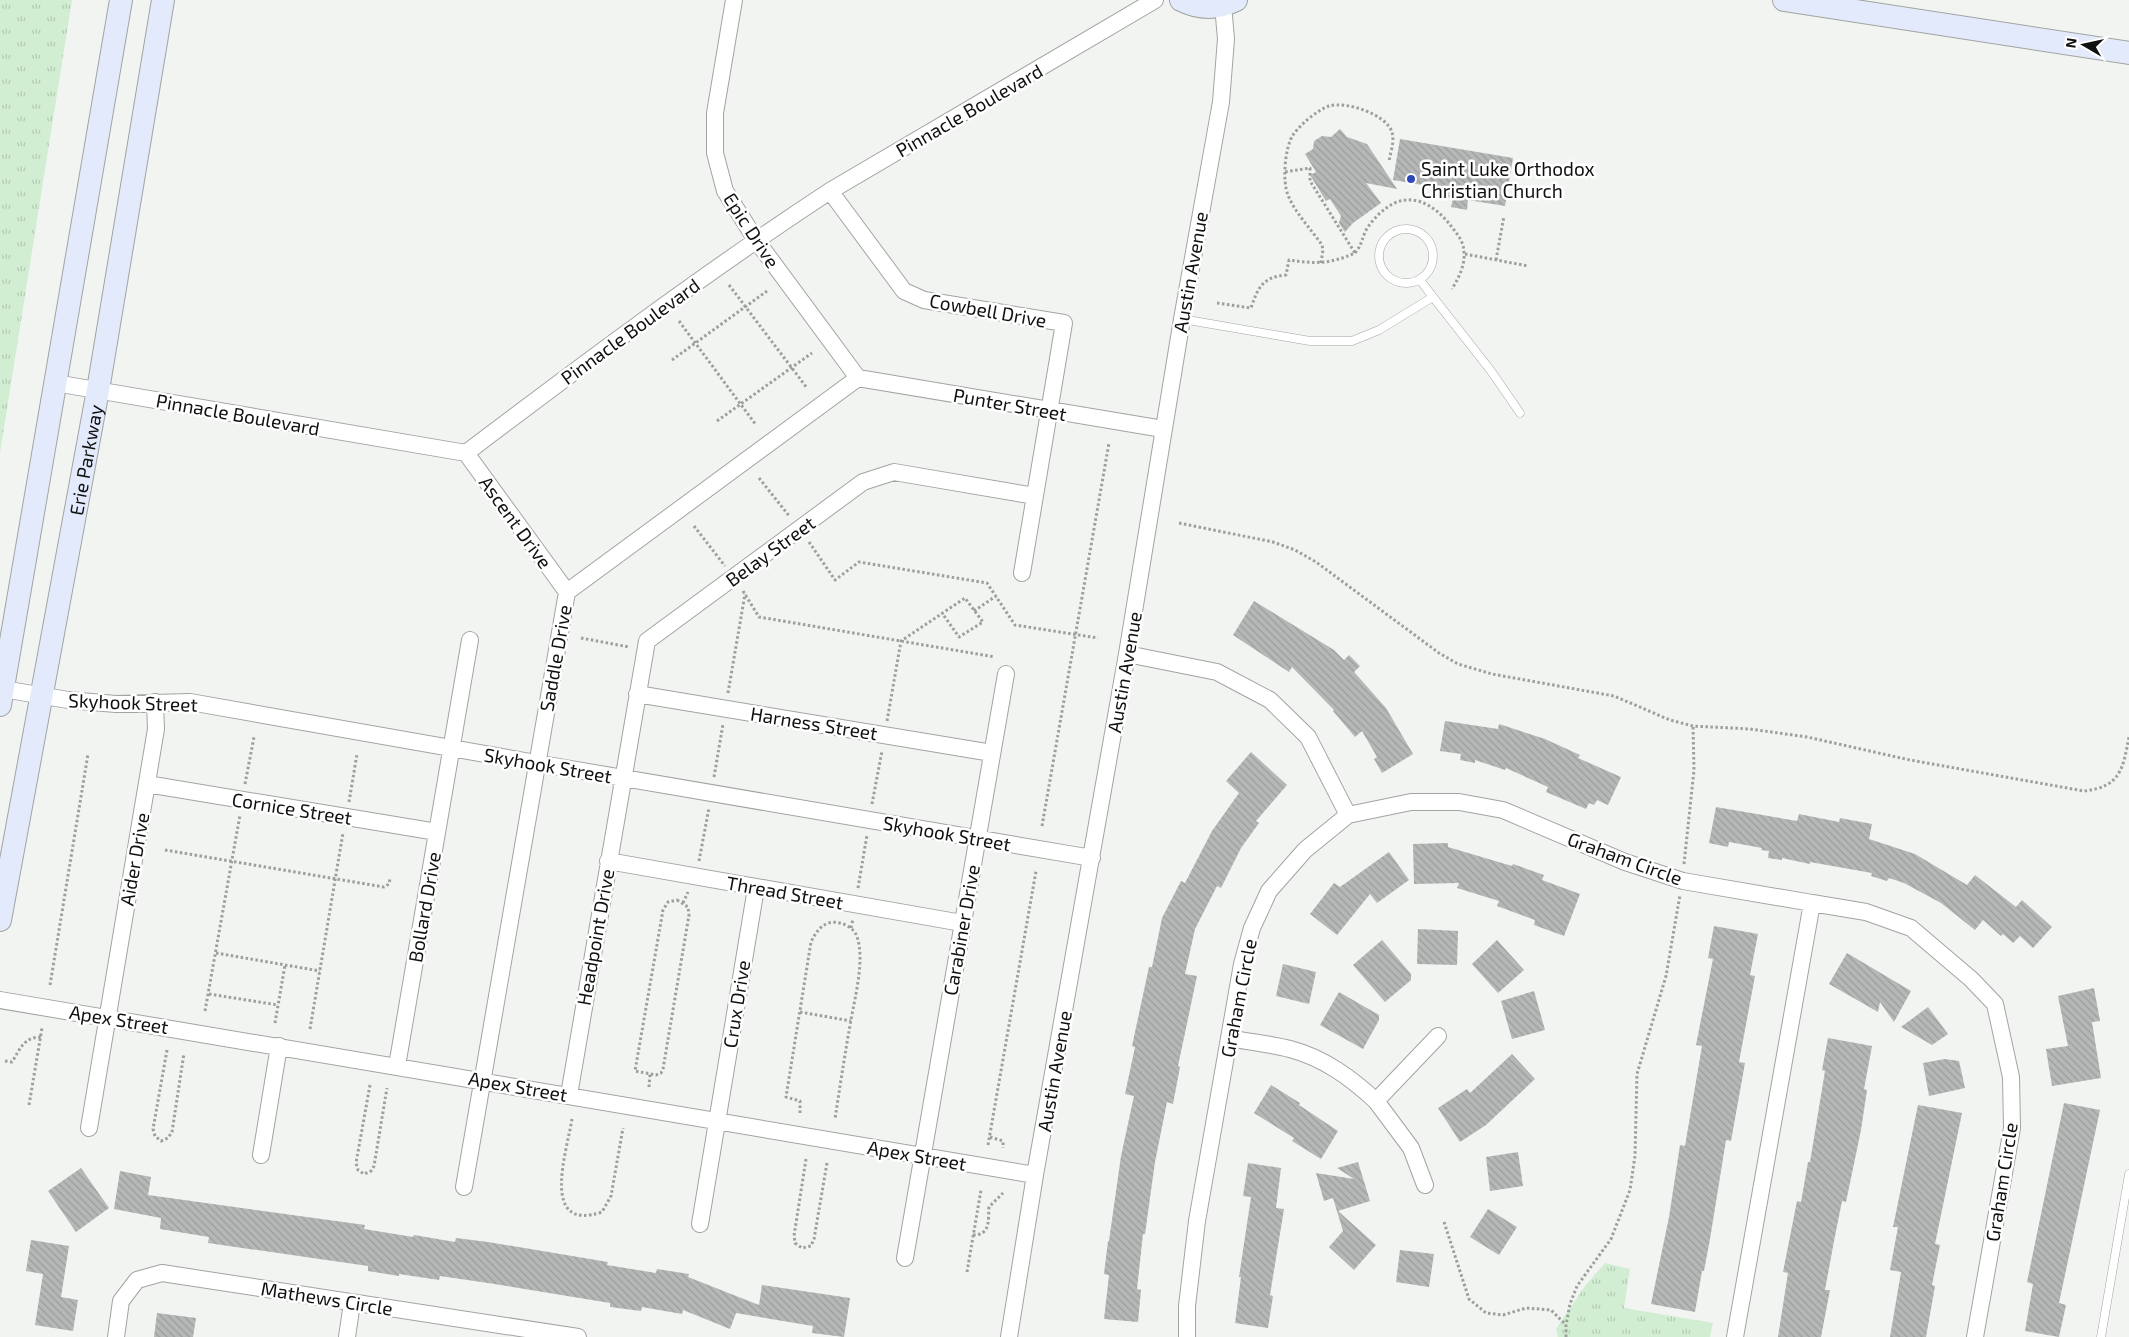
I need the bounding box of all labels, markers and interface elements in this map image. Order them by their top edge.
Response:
north arrow [2059,20,2109,70]
text: N [2061,37,2080,49]
street label: Pinnacle Boulevard [891,59,1047,161]
place label: Saint Luke Orthodox Christian Church [1421,157,1595,202]
marker: Saint Luke Orthodox Christian Church [1405,173,1417,185]
street label: Epic Drive [719,188,785,272]
street label: Austin Avenue [1168,210,1212,334]
street label: Pinnacle Boulevard [556,273,704,389]
street label: Cowbell Drive [928,288,1048,332]
street label: Punter Street [951,383,1069,425]
street label: Pinnacle Boulevard [154,388,322,440]
street label: Erie Parkway [64,402,107,517]
street label: Ascent Drive [475,471,557,573]
street label: Belay Street [721,511,819,591]
street label: Saddle Drive [534,603,576,713]
street label: Austin Avenue [1102,610,1146,734]
street label: Skyhook Street [68,688,198,716]
street label: Harness Street [749,702,879,744]
street label: Skyhook Street [482,742,614,788]
street label: Cornice Street [230,787,354,829]
street label: Skyhook Street [881,810,1013,856]
street label: Aider Drive [114,811,154,907]
street label: Graham Circle [1565,827,1685,889]
street label: Bollard Drive [403,850,445,964]
street label: Carabiner Drive [938,863,984,997]
street label: Headpoint Drive [572,867,618,1007]
street label: Thread Street [725,870,845,914]
street label: Graham Circle [1215,937,1261,1059]
street label: Crux Drive [718,958,754,1050]
street label: Apex Street [68,1000,170,1038]
street label: Austin Avenue [1032,1009,1076,1133]
street label: Apex Street [467,1066,569,1106]
street label: Graham Circle [1980,1121,2022,1243]
street label: Apex Street [866,1135,968,1175]
street label: Mathews Circle [259,1276,395,1320]

